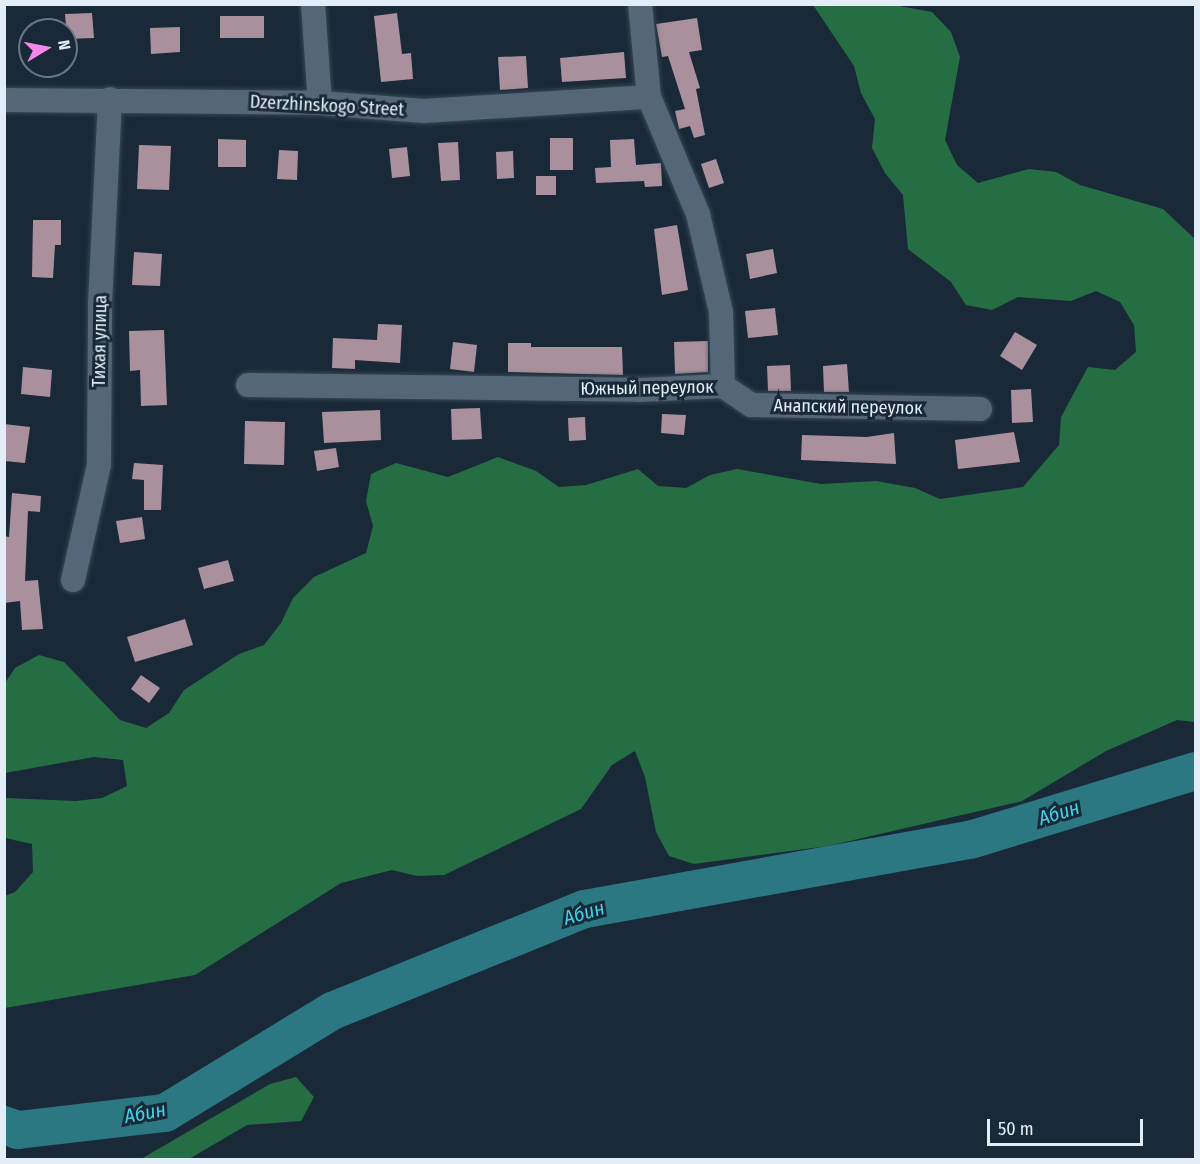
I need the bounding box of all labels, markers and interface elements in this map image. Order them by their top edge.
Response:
north arrow [18,18,78,78]
text: N [54,39,74,52]
street label: Dzerzhinskogo Street [249,91,405,121]
street label: Тихая улица [88,295,112,387]
street label: Южный переулок [580,376,714,400]
street label: Анапский переулок [773,395,923,419]
water label: Абин [1035,795,1083,831]
water label: Абин [561,896,607,930]
water label: Абин [122,1097,168,1129]
scale bar [990,1107,1146,1145]
text: 50 m [998,1118,1034,1140]

